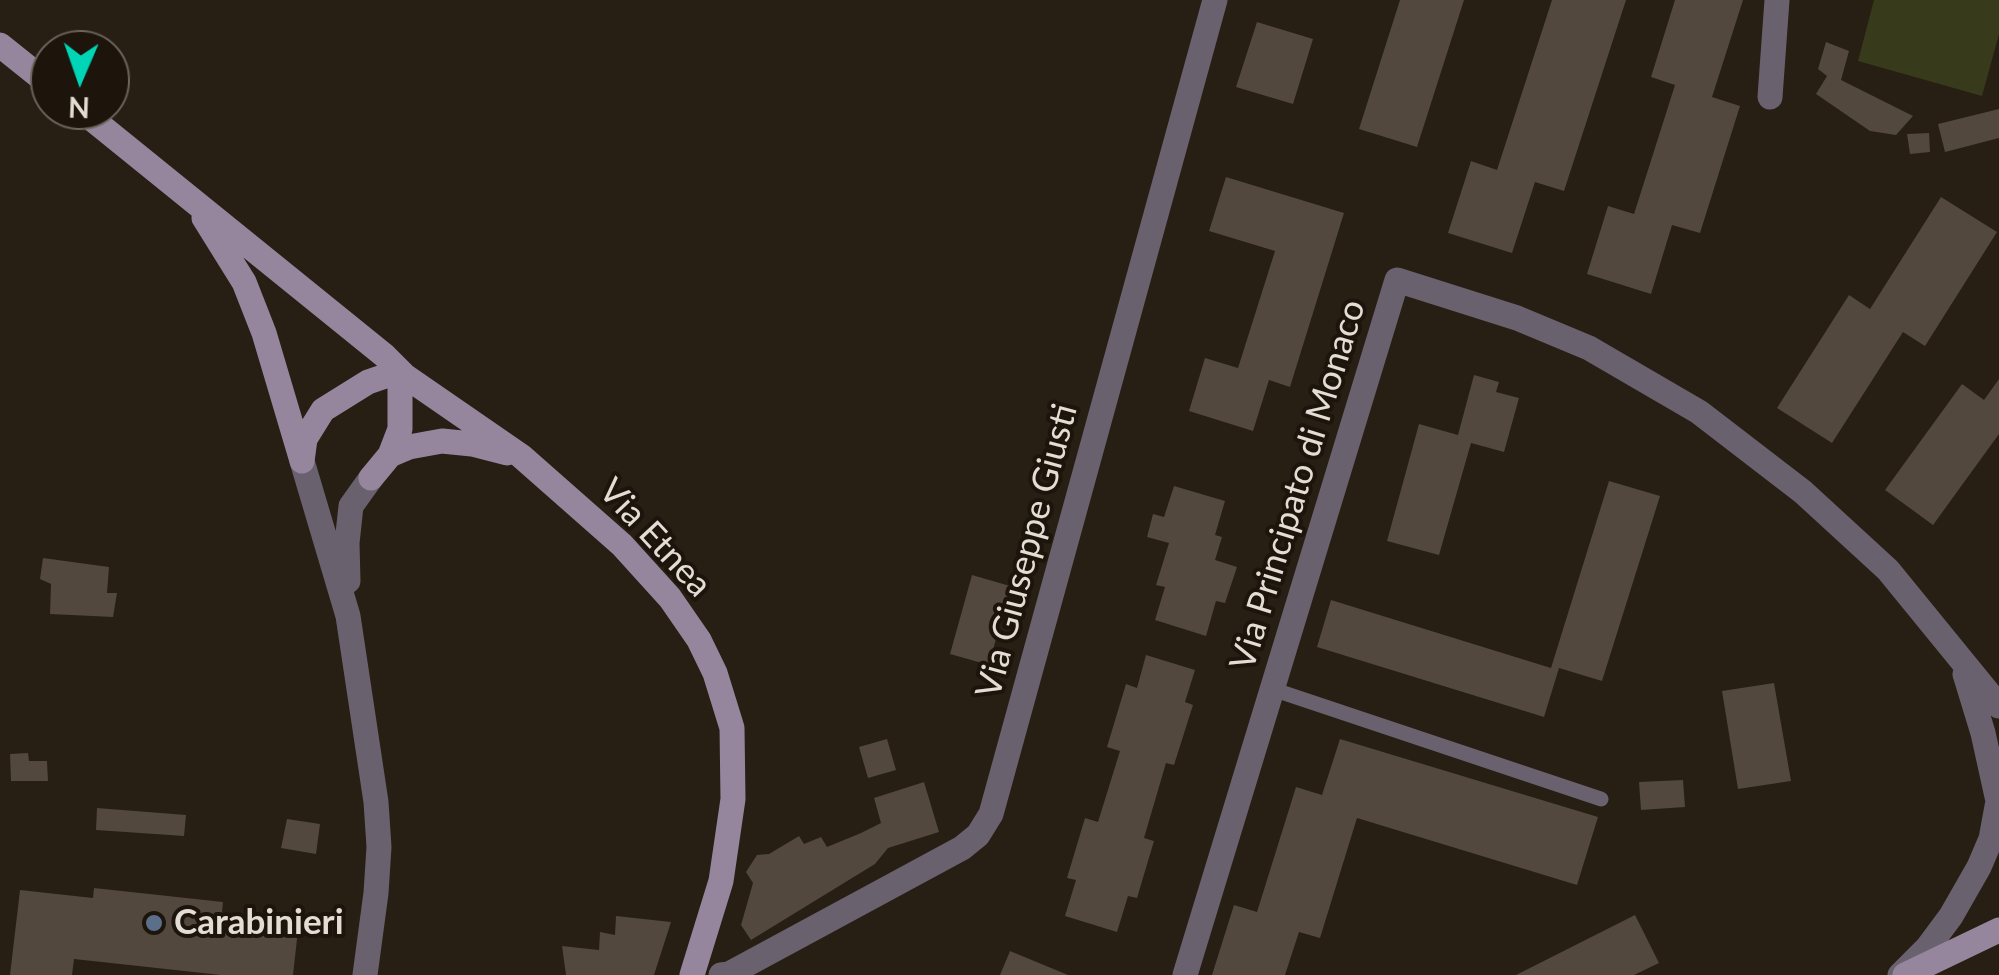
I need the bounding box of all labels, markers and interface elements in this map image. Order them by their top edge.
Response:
north arrow [30,30,130,130]
text: N [68,91,90,125]
street label: Via Principato di Monaco [1222,295,1374,675]
street label: Via Giuseppe Giusti [968,400,1086,702]
street label: Via Etnea [590,470,720,606]
place label: Carabinieri [174,902,344,944]
marker: Carabinieri [143,912,165,934]

